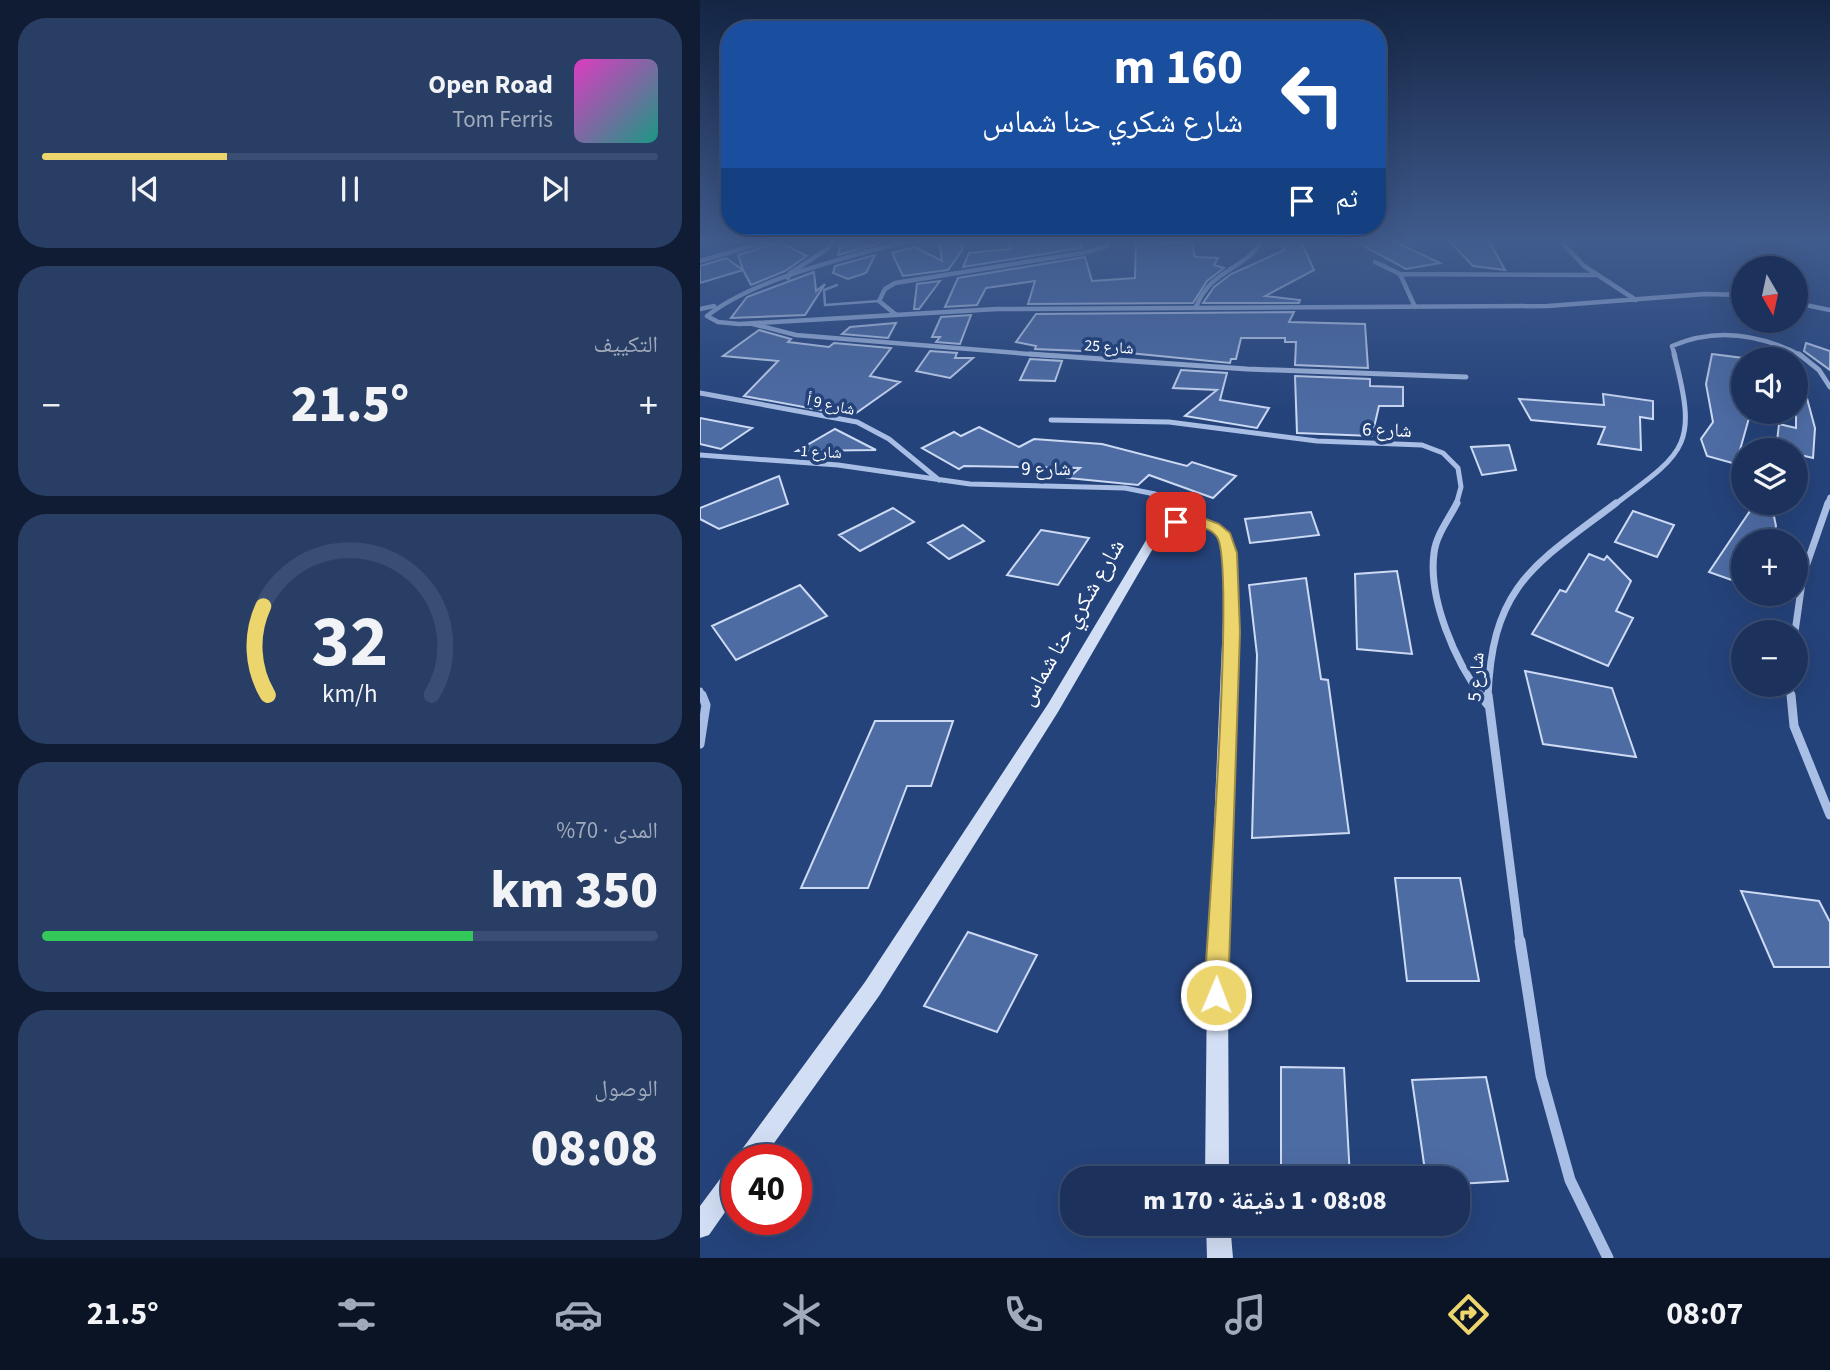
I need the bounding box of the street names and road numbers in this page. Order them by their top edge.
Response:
street label: شارع 25 [1083,334,1134,360]
street label: شارع 9 أ [804,389,857,421]
street label: شارع 6 [1362,416,1412,445]
street label: شارع 1 [800,440,842,464]
street label: شارع 9 [1021,456,1071,483]
street label: شارع شكري حنا شماس [1010,533,1134,713]
street label: شارع 5 [1461,652,1492,703]

